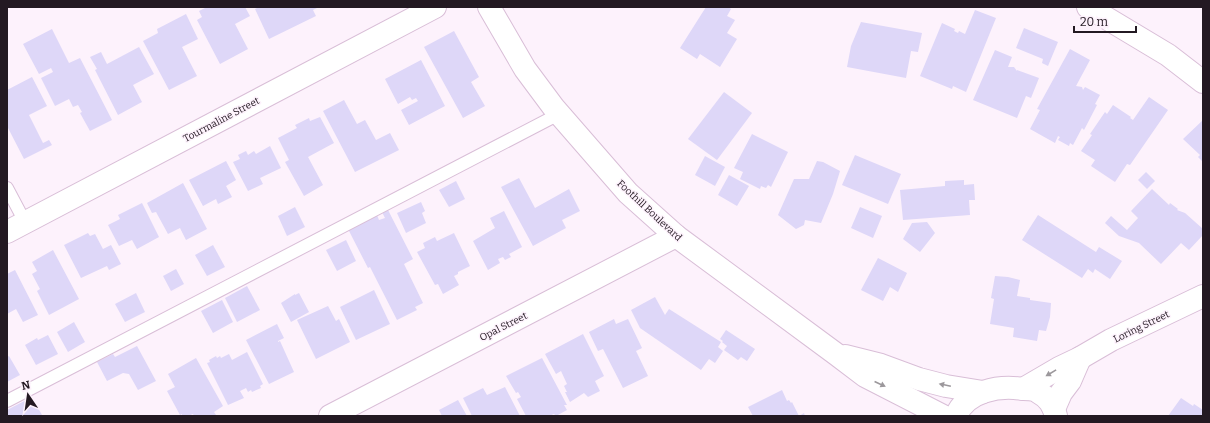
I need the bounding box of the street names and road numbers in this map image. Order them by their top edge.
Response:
street label: Tourmaline Street [181,95,262,145]
street label: Foothill Boulevard [614,178,684,244]
street label: Loring Street [1112,308,1172,346]
street label: Opal Street [478,310,530,344]

